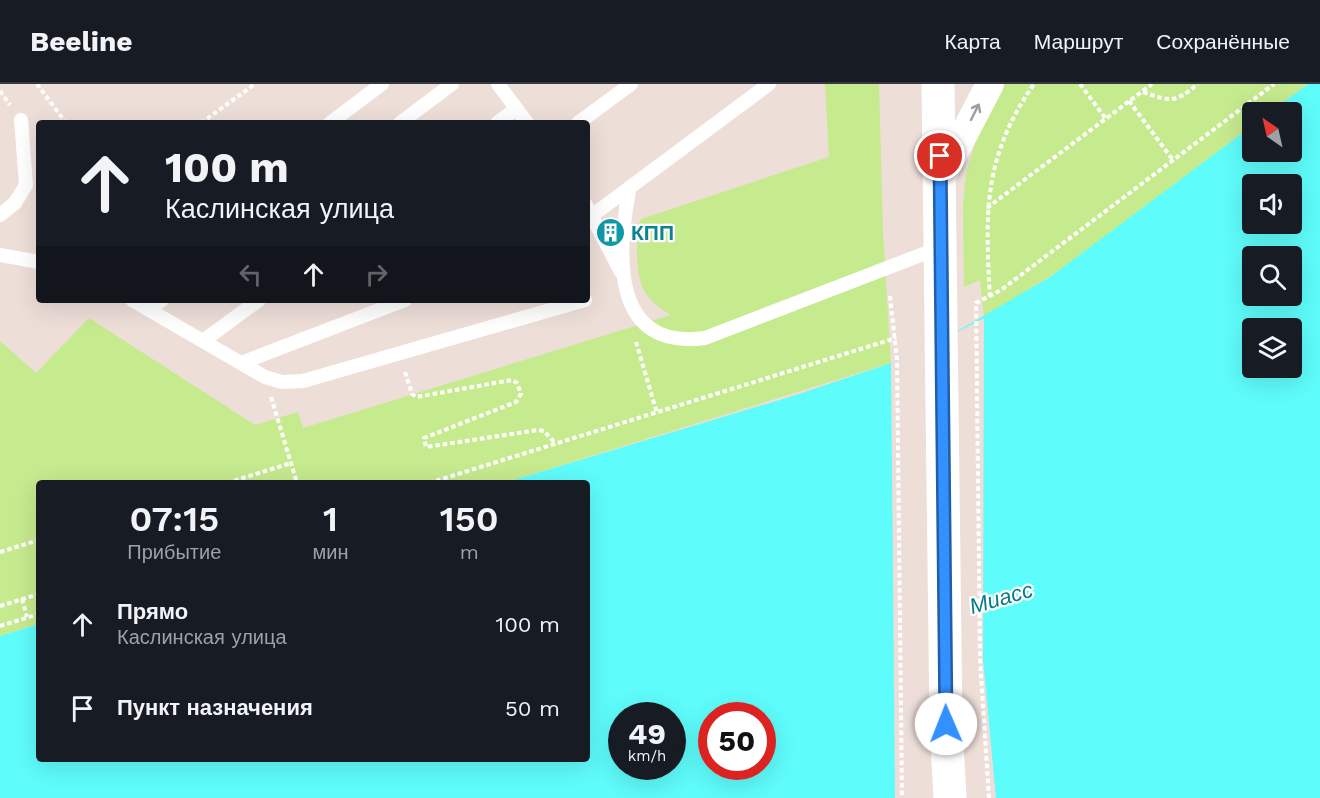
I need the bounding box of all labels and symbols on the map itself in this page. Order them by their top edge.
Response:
north arrow [1242,102,1302,162]
one-way arrow [970,104,981,122]
pin [914,130,965,181]
building icon: КПП [594,216,626,248]
place label: КПП [631,220,674,245]
water label: Миасс [966,577,1036,619]
position arrow [914,692,978,756]
speed limit sign: 50 [698,702,776,780]

